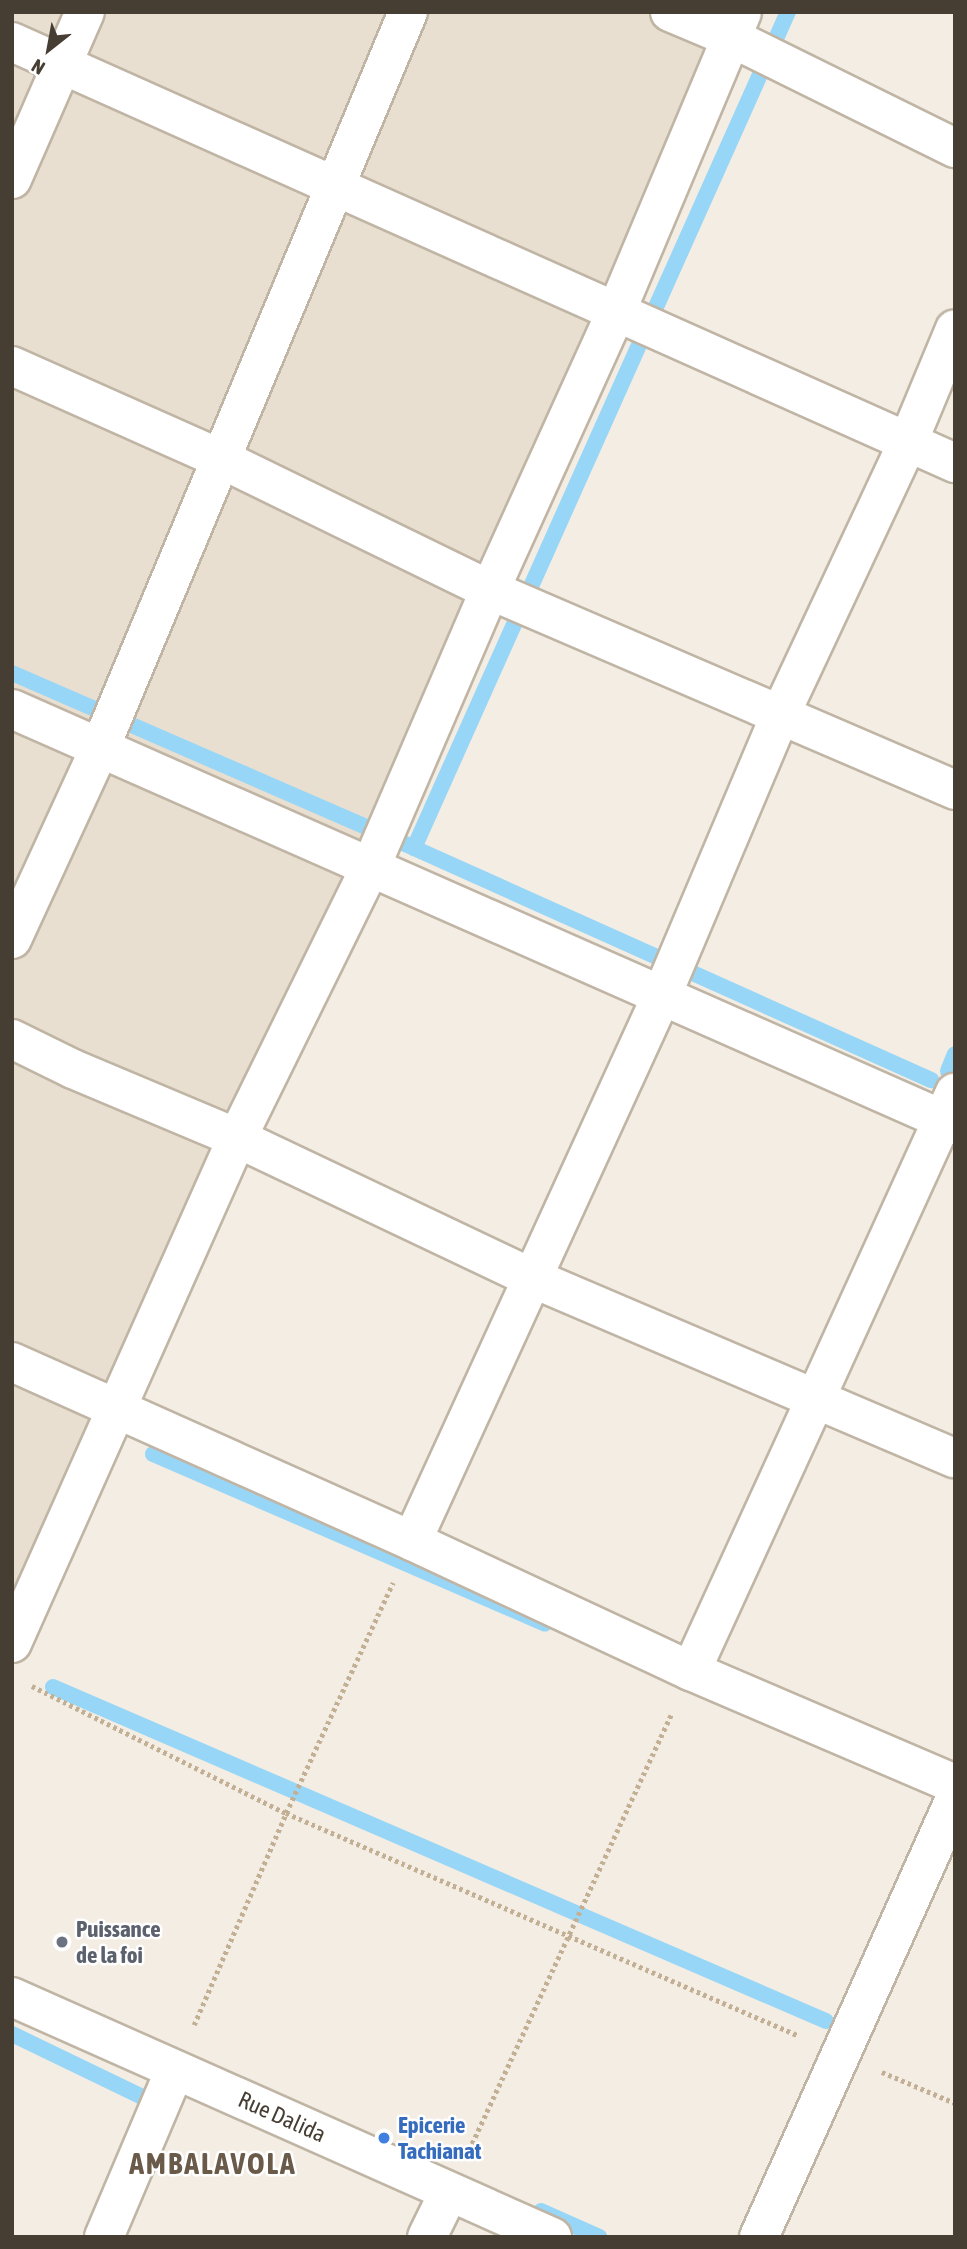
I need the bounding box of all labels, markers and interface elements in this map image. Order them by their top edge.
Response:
north arrow [14,14,84,84]
text: N [28,55,49,79]
place label: Puissance de la foi [76,1915,161,1969]
marker: Puissance de la foi [54,1934,70,1950]
street label: Rue Dalida [234,2086,330,2148]
place label: Epicerie Tachianat [398,2111,481,2165]
marker: Epicerie Tachianat [376,2130,392,2146]
district label: AMBALAVOLA [130,2145,296,2181]

